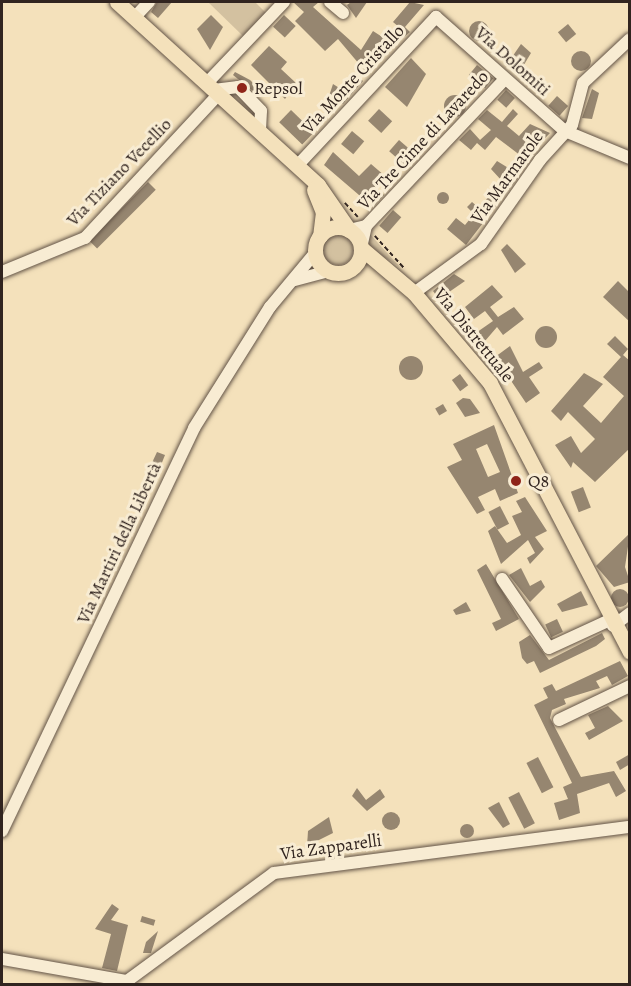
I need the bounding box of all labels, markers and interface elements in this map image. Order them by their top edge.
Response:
street label: Via Monte Cristallo [297,20,409,138]
street label: Via Dolomiti [471,22,555,100]
street label: Via Tre Cime di Lavaredo [353,66,493,214]
place label: Repsol [254,77,303,99]
marker: Repsol [235,81,249,95]
street label: Via Tiziano Vecellio [62,114,176,230]
street label: Via Marmarole [466,127,548,227]
street label: Via Distrettuale [429,283,519,387]
street label: Via Martiri della Libertà [72,459,166,627]
place label: Q8 [528,470,549,492]
marker: Q8 [509,474,523,488]
street label: Via Zapparelli [279,829,383,865]

